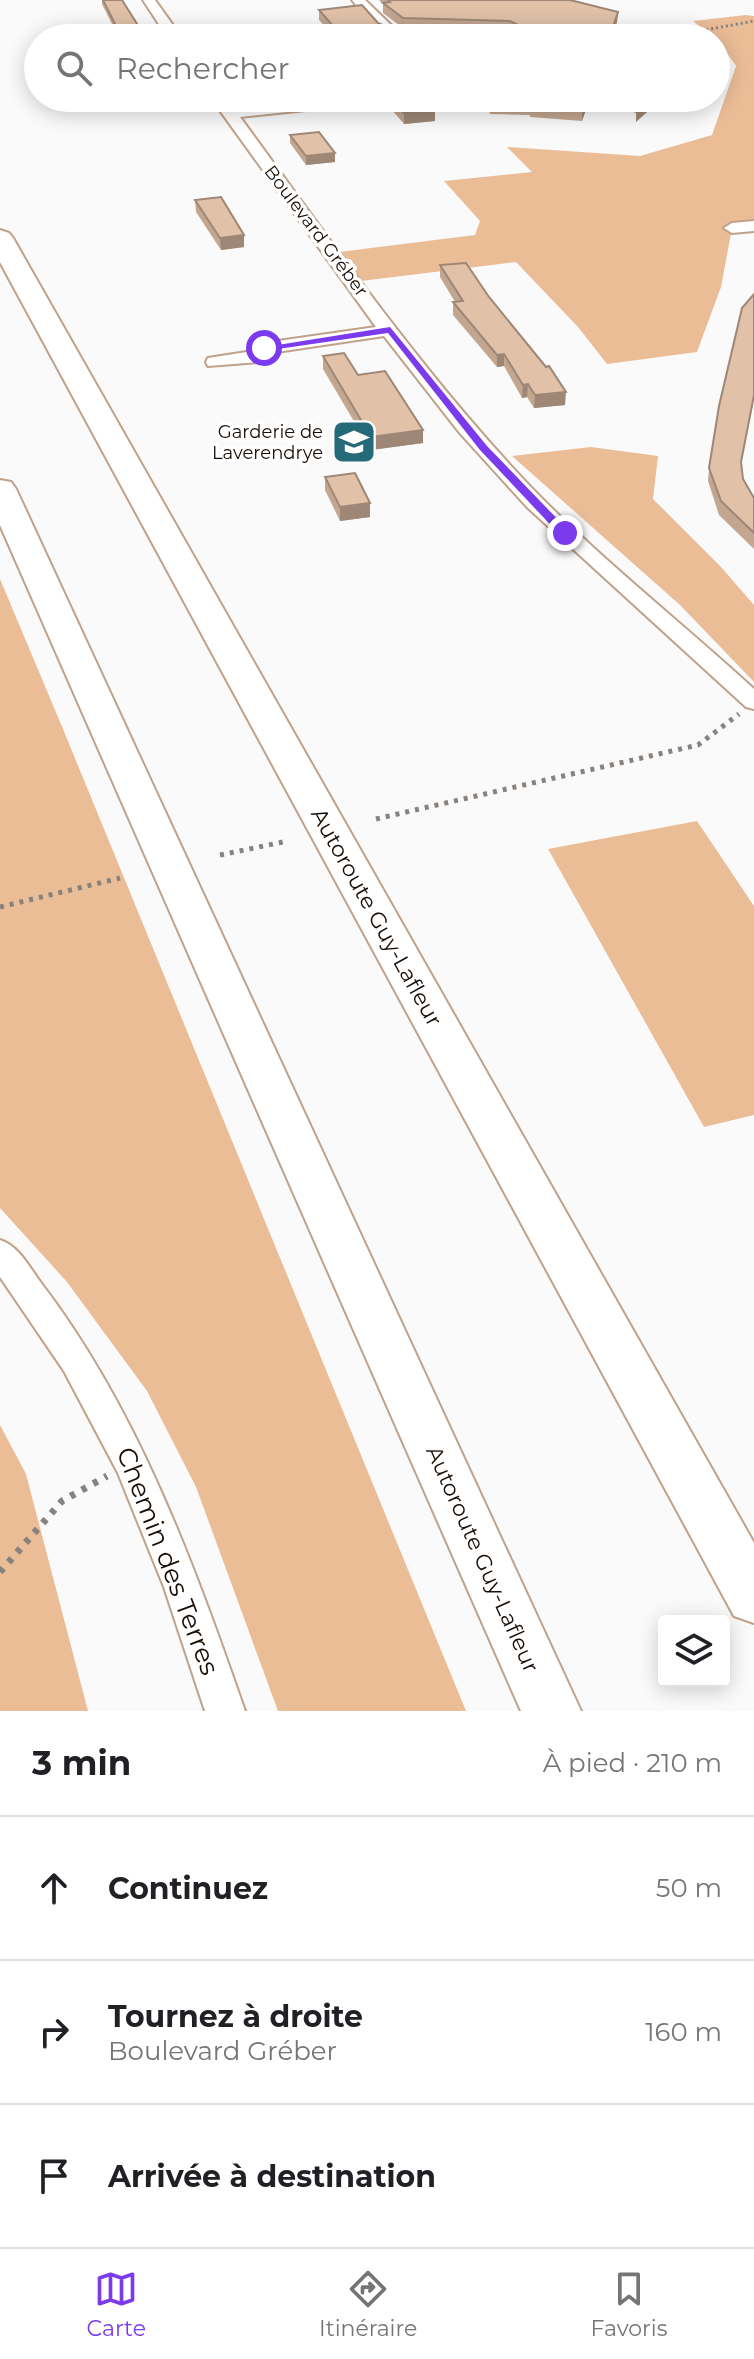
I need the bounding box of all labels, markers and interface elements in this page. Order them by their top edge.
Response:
search box [24,24,730,112]
icon: search [52,46,96,90]
text: Rechercher [116,50,290,87]
street label: Boulevard Gréber [260,161,372,301]
route start [246,330,282,366]
school or university icon: Garderie de Laverendrye [330,418,378,466]
place label: Garderie de Laverendrye [212,421,323,464]
route end [547,515,583,551]
street label: Autoroute Guy-Lafleur [305,803,448,1031]
street label: Autoroute Guy-Lafleur [420,1442,545,1677]
street label: Chemin des Terres [110,1443,226,1679]
map controls [658,1615,730,1687]
button: layers [658,1615,730,1687]
text: 3 min [32,1742,131,1784]
text: À pied · 210 m [543,1747,722,1779]
icon: ahead [32,1866,76,1910]
text: Continuez [108,1870,268,1907]
text: 50 m [656,1872,722,1904]
text: Tournez à droite [108,1998,363,2035]
icon: right [32,2010,76,2054]
text: 160 m [645,2016,722,2048]
text: Boulevard Gréber [108,2035,337,2067]
icon: arrive [32,2154,76,2198]
text: Arrivée à destination [108,2158,436,2195]
tab: Carte [87,2267,146,2342]
tab: Itinéraire [319,2267,417,2342]
tab: Favoris [591,2267,667,2342]

